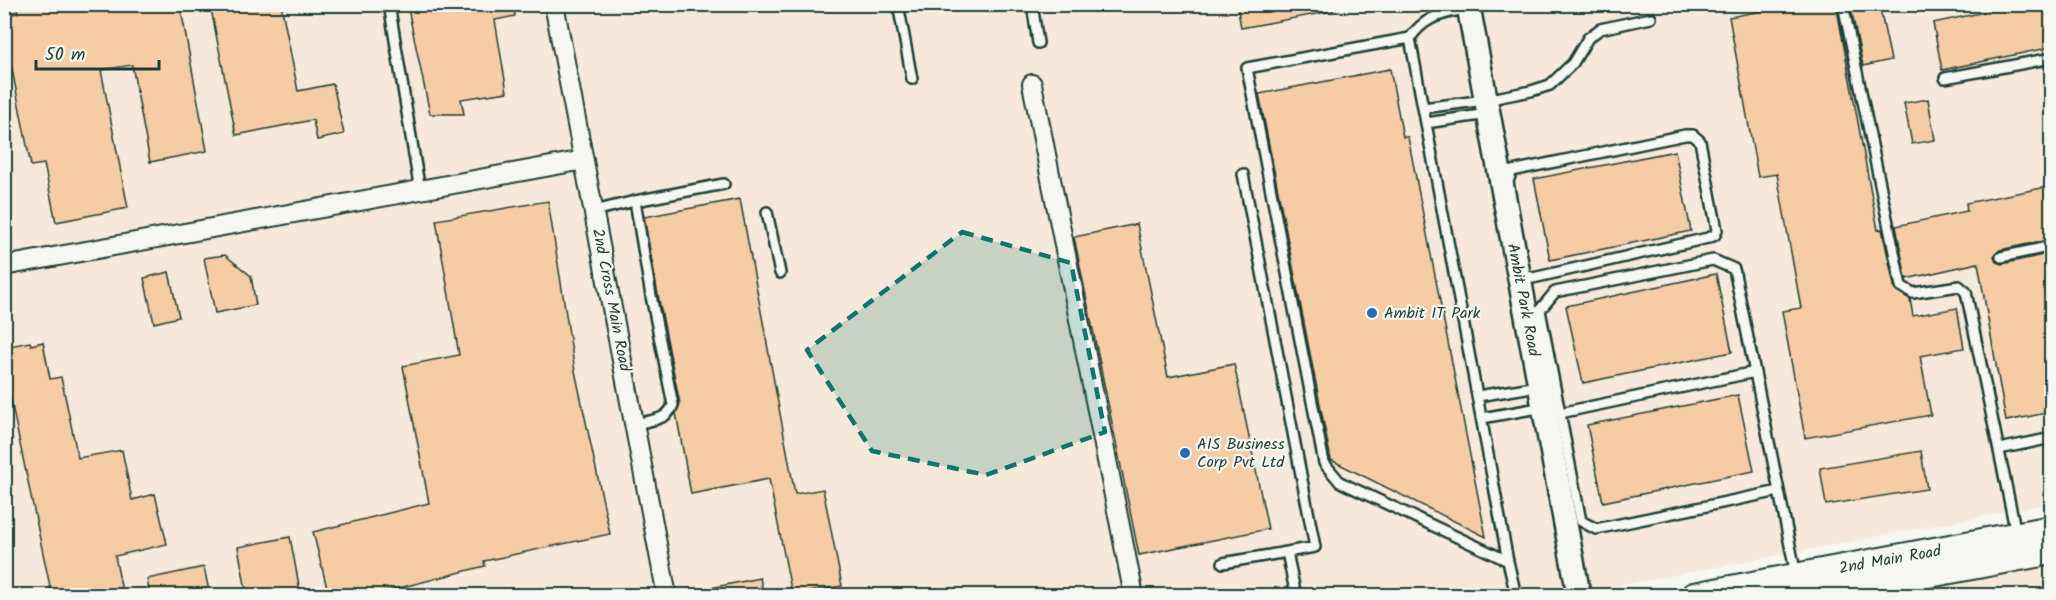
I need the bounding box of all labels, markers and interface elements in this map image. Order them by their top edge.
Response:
scale bar [36,33,159,71]
text: 50 m [45,41,85,70]
street label: 2nd Cross Main Road [585,226,637,375]
street label: Ambit Park Road [1500,241,1546,360]
place label: Ambit IT Park [1384,301,1481,326]
marker: Ambit IT Park [1365,306,1379,320]
place label: AIS Business Corp Pvt Ltd [1197,432,1285,475]
marker: AIS Business Corp Pvt Ltd [1178,446,1192,460]
street label: 2nd Main Road [1837,539,1944,581]

